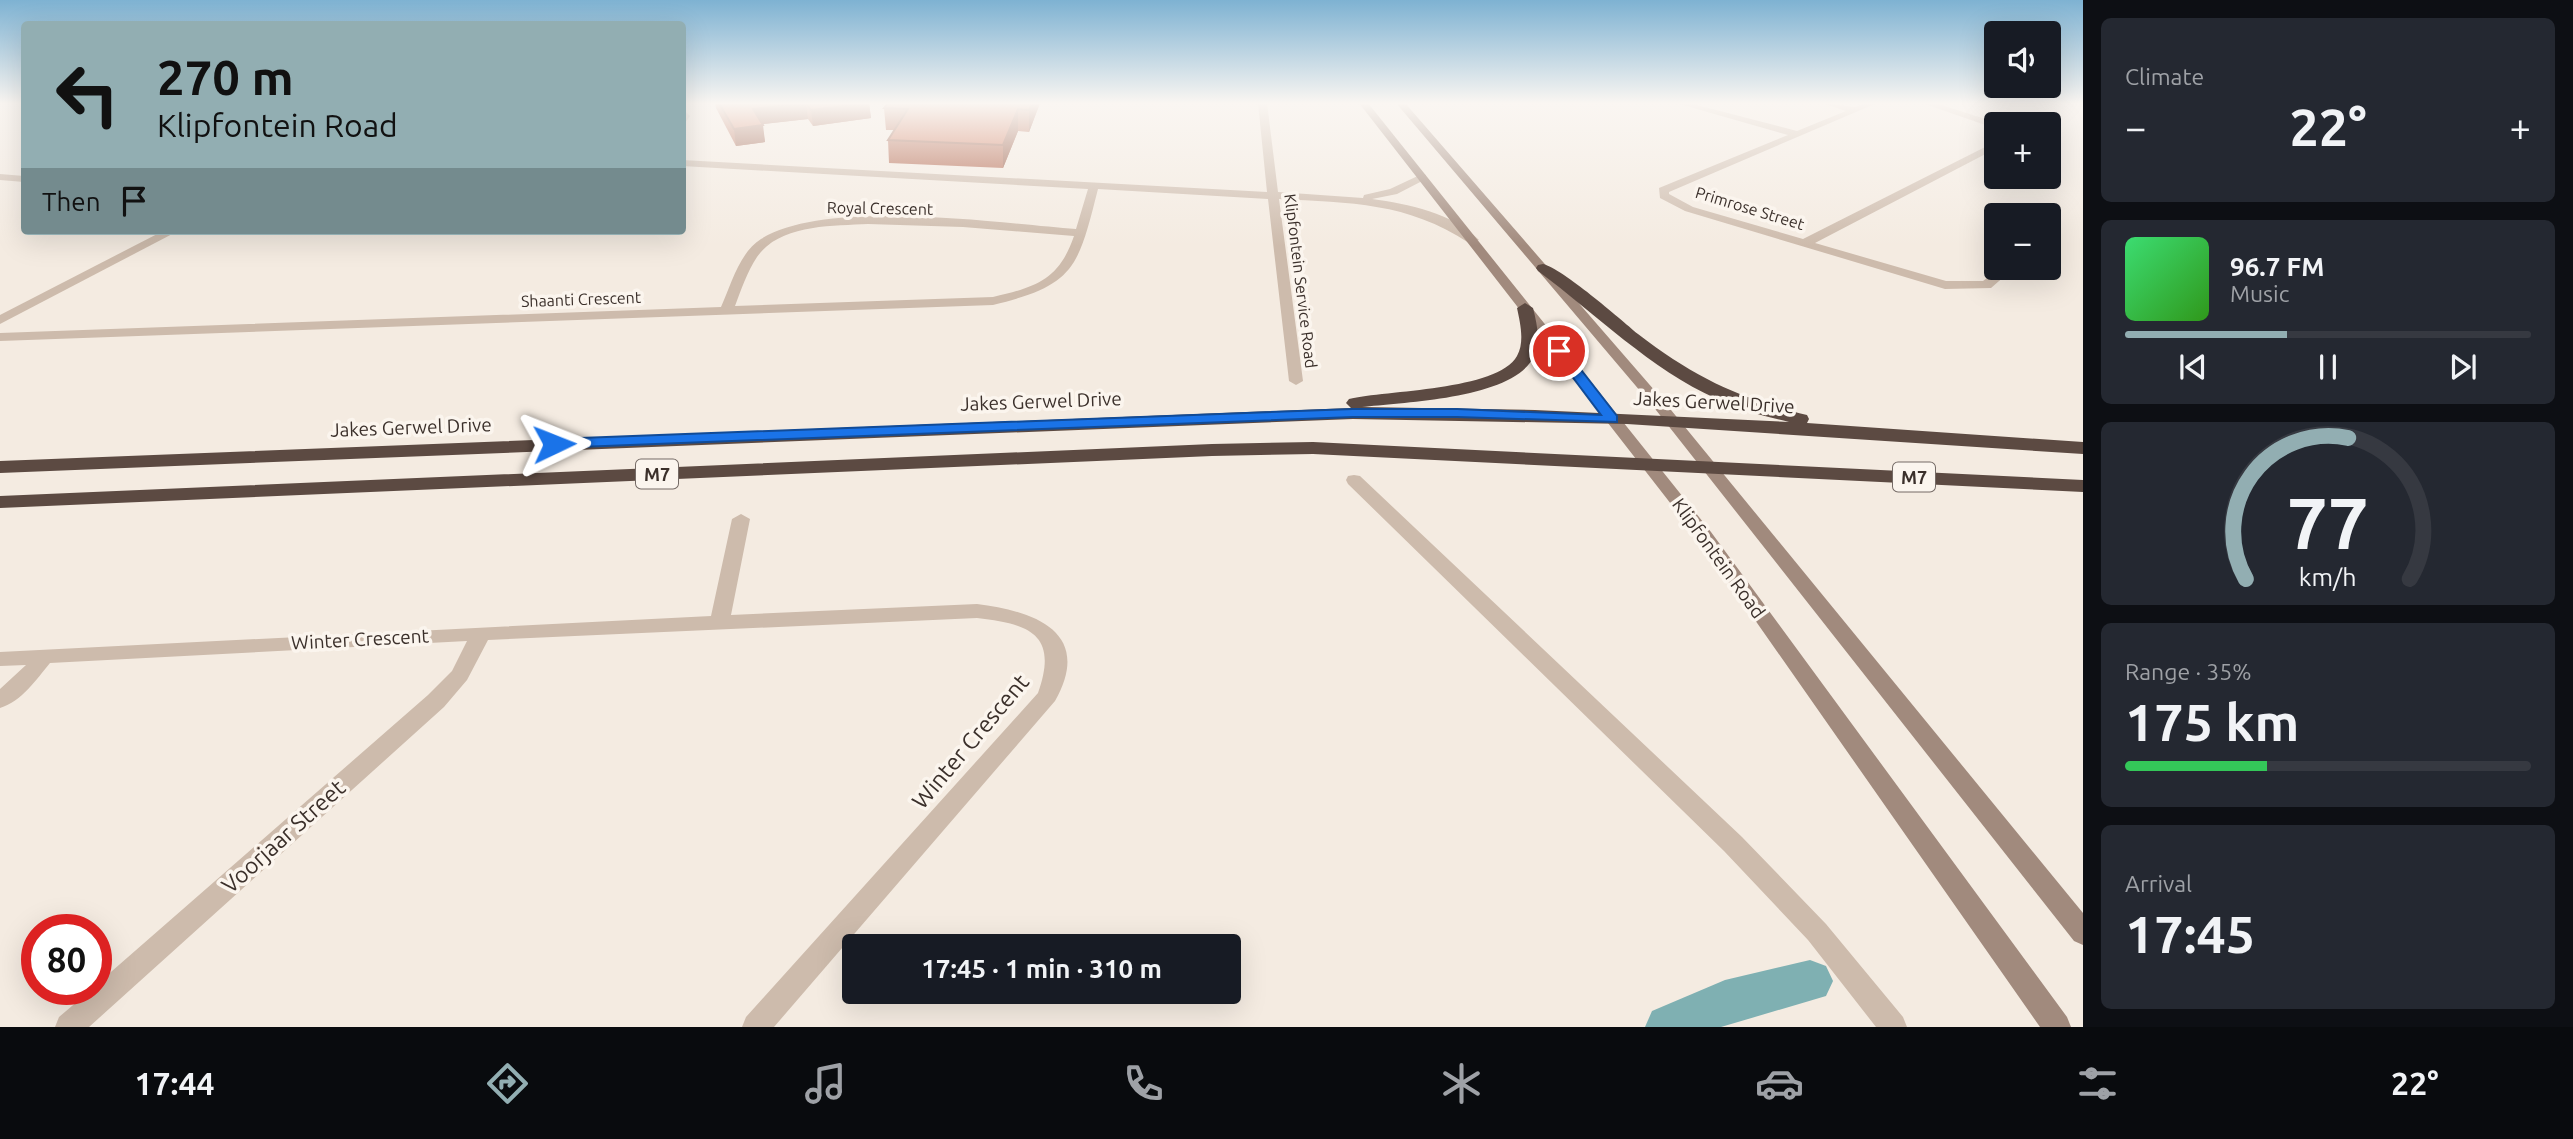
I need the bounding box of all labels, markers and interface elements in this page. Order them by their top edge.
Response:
map controls [1984,21,2061,280]
button: sound [1984,21,2061,98]
icon: left [42,49,133,140]
text: 270 m [157,49,294,104]
text: Climate [2125,64,2204,89]
text: 22° [2289,98,2367,156]
text: − [2125,106,2146,148]
text: + [2510,106,2531,148]
text: Klipfontein Road [157,107,398,143]
button: + [1984,112,2061,189]
icon: arrive [115,182,153,220]
street label: Primrose Street [1693,183,1807,233]
text: Then [42,187,101,216]
street label: Klipfontein Service Road [1281,193,1321,369]
street label: Royal Crescent [827,198,934,218]
button: − [1984,203,2061,280]
text: 96.7 FM [2230,252,2324,281]
text: Music [2230,281,2289,306]
street label: Shaanti Crescent [521,288,642,310]
pin [1529,321,1589,381]
icon: arrive [1540,332,1578,370]
icon: previous [2174,348,2212,386]
icon: pause [2309,348,2347,386]
icon: next [2444,348,2482,386]
street label: Jakes Gerwel Drive [960,387,1122,415]
street label: Jakes Gerwel Drive [1633,387,1795,417]
position arrow [517,407,591,481]
street label: Jakes Gerwel Drive [330,413,492,441]
road number: M7 [636,460,678,488]
road number: M7 [1893,462,1935,491]
text: 77 [2287,482,2369,564]
street label: Klipfontein Road [1668,494,1770,622]
text: km/h [2299,563,2357,591]
street label: Winter Crescent [290,624,430,654]
text: Range · 35% [2125,659,2252,684]
street label: Winter Crescent [907,669,1033,813]
text: 175 km [2125,693,2299,751]
street label: Voorjaar Street [216,774,350,898]
text: Arrival [2125,871,2192,896]
text: 17:45 [2125,905,2255,963]
speed limit sign: 80 [21,914,112,1005]
text: 17:45 · 1 min · 310 m [921,954,1162,983]
icon: directions [483,1059,532,1108]
icon: music [801,1059,850,1108]
icon: phone [1119,1059,1168,1108]
icon: climate [1437,1059,1486,1108]
icon: car [1755,1059,1804,1108]
icon: filters [2073,1059,2122,1108]
text: 17:44 [134,1065,215,1101]
text: 22° [2391,1065,2439,1101]

